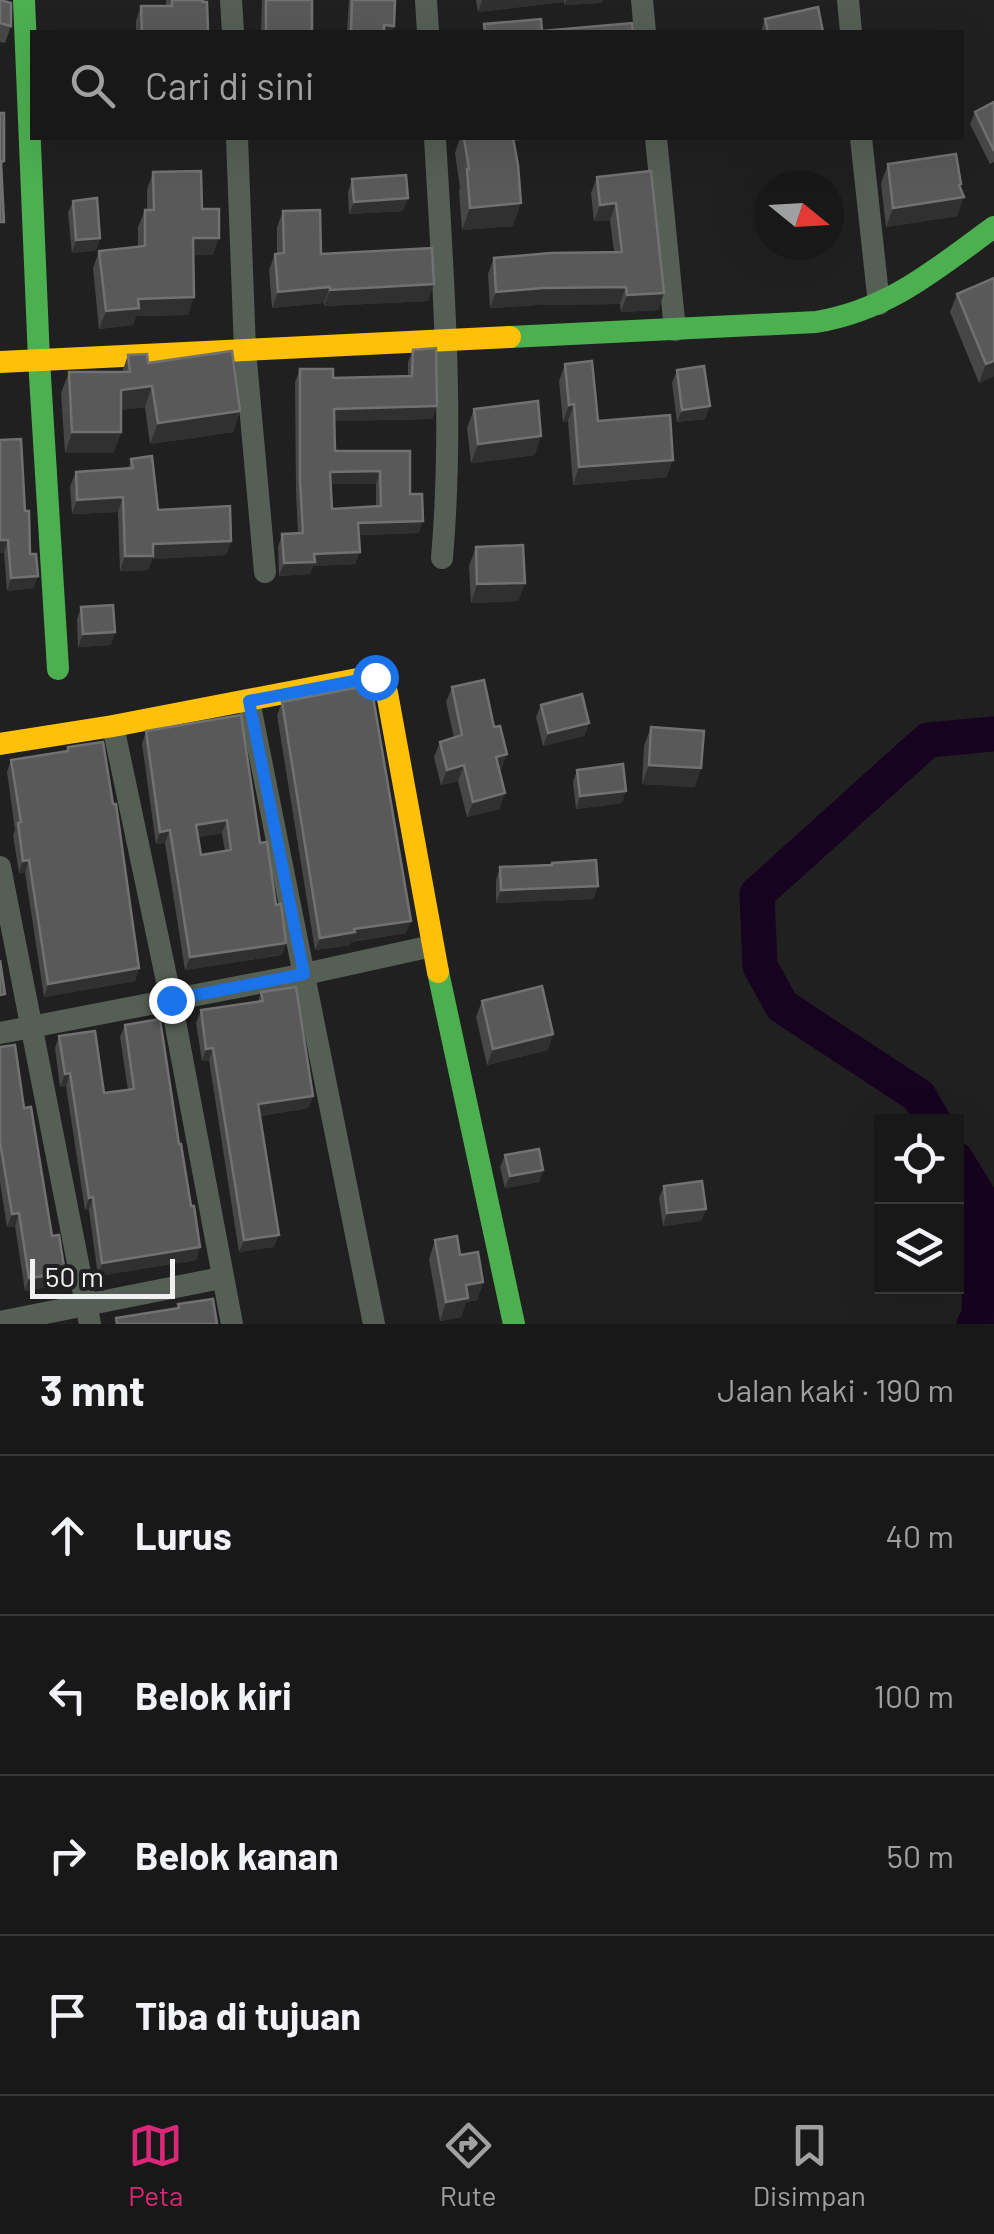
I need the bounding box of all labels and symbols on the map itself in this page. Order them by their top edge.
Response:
north arrow [754,170,844,260]
route start [353,655,399,701]
route end [149,978,195,1024]
scale bar [30,1254,175,1298]

